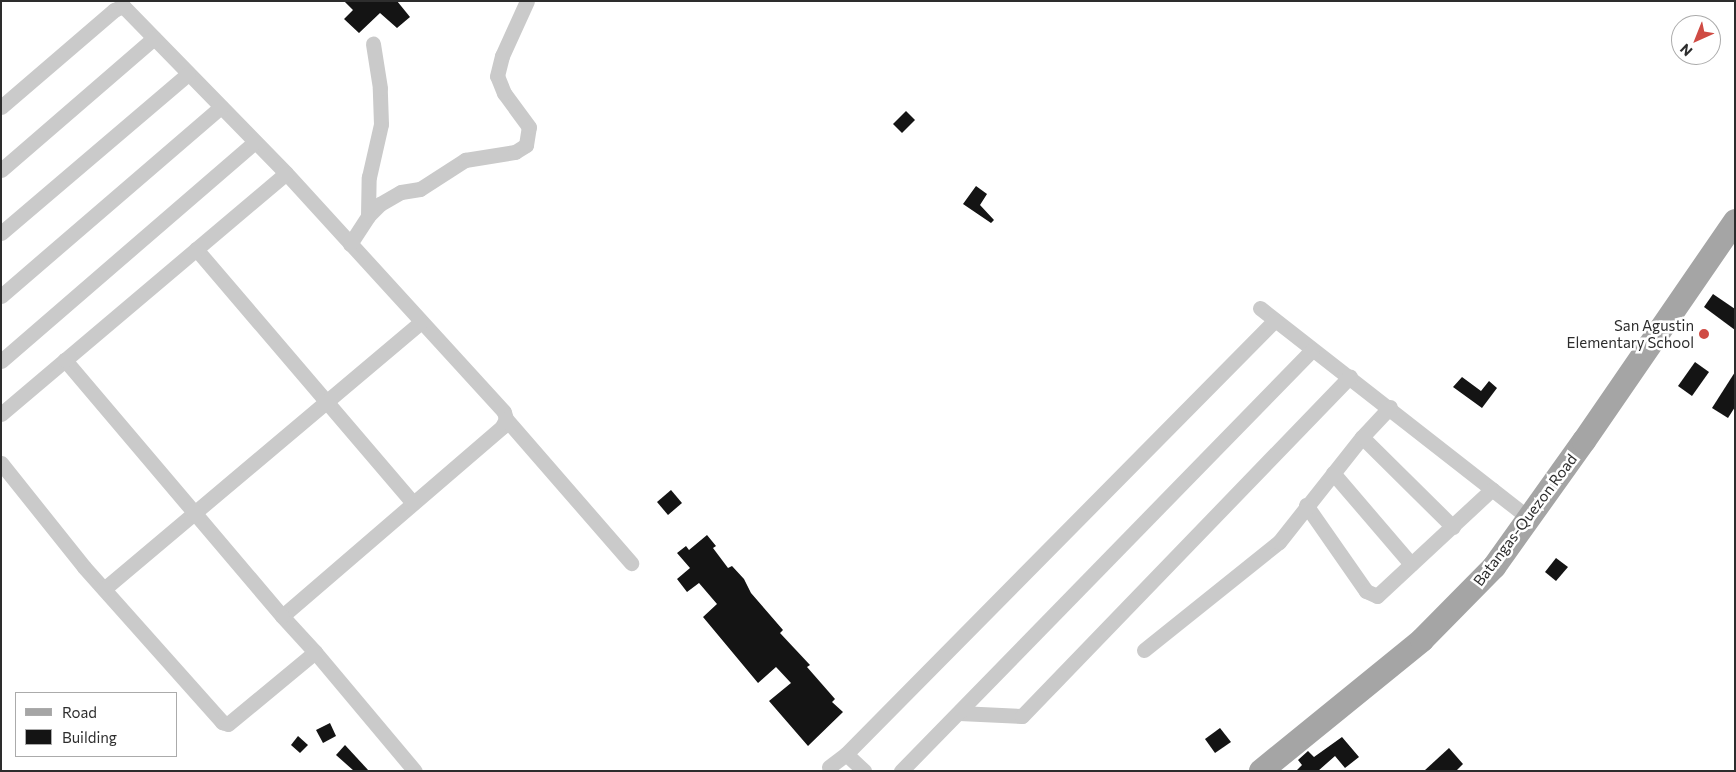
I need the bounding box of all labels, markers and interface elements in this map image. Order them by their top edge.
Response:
north arrow [1671,15,1721,65]
text: N [1676,41,1696,60]
place label: San Agustin Elementary School [1567,316,1694,351]
marker: San Agustin Elementary School [1698,328,1710,340]
street label: Batangas-Quezon Road [1469,450,1581,590]
legend [15,692,178,757]
text: Road [62,703,97,721]
text: Building [62,728,117,746]

